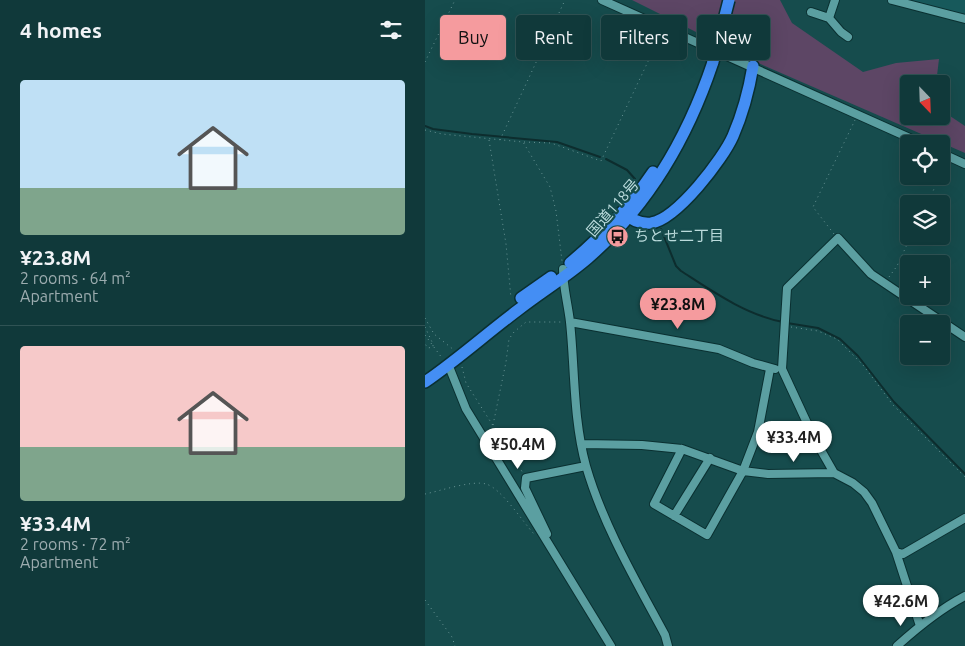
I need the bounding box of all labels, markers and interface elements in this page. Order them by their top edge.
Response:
chip: Buy [440,15,506,60]
chip: Rent [516,15,591,60]
chip: Filters [601,15,687,60]
chip: New [697,15,770,60]
icon: filters [377,16,405,44]
text: 4 homes [20,18,102,42]
north arrow [900,75,950,125]
map controls [900,75,950,365]
icon: home [168,113,258,203]
button: locate [900,135,950,185]
street label: 国道118号 [583,176,642,240]
button: layers [900,195,950,245]
bus stop icon: ちとせ二丁目 [606,224,630,248]
place label: ちとせ二丁目 [634,227,724,244]
text: ¥23.8M [20,245,91,269]
button: + [900,255,950,305]
text: 2 rooms · 64 m² [20,269,131,287]
text: Apartment [20,287,98,305]
pin: ¥23.8M [637,288,719,330]
text: ¥23.8M [651,295,705,313]
button: − [900,315,950,365]
icon: home [168,378,258,468]
pin: ¥33.4M [753,420,835,463]
pin: ¥50.4M [477,428,559,470]
text: ¥33.4M [767,428,821,446]
text: ¥50.4M [491,435,545,453]
text: ¥33.4M [20,511,91,535]
text: 2 rooms · 72 m² [20,535,131,553]
text: Apartment [20,553,98,571]
pin: ¥42.6M [860,584,942,627]
text: ¥42.6M [874,592,928,610]

